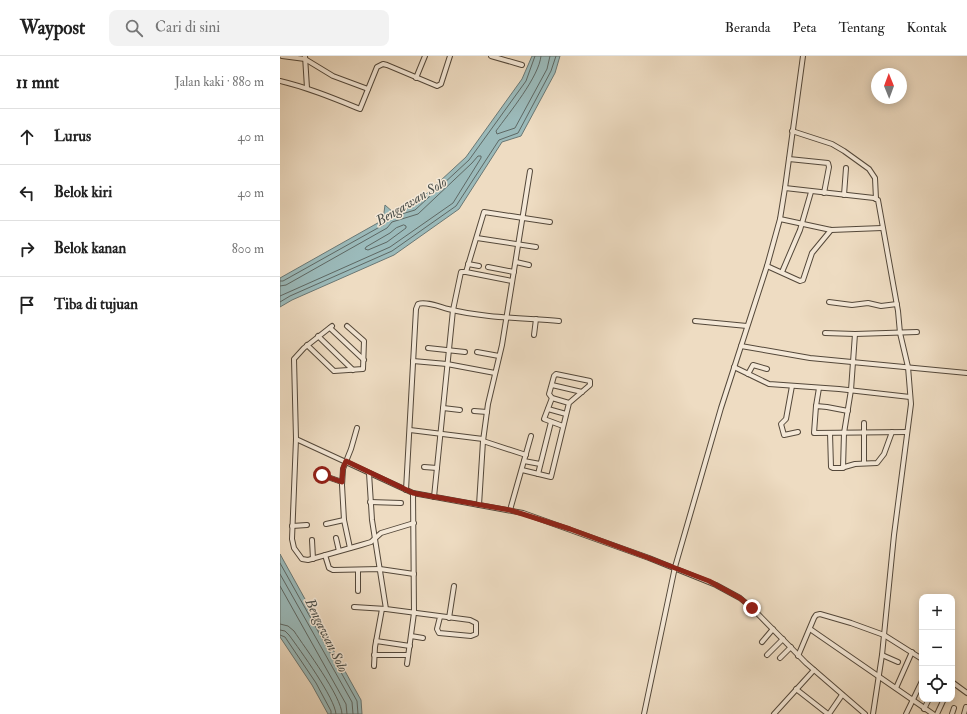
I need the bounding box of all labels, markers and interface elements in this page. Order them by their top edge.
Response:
search box [109,10,389,46]
text: Waypost [20,16,85,40]
icon: search [123,17,145,39]
text: Cari di sini [155,18,220,37]
text: Beranda [725,19,771,36]
text: Peta [793,19,817,36]
text: Tentang [839,19,885,36]
text: Kontak [907,19,947,36]
north arrow [871,68,907,104]
text: 11 mnt [16,72,59,93]
text: Jalan kaki · 880 m [175,74,264,90]
icon: ahead [16,126,38,148]
text: Lurus [54,127,91,146]
text: 40 m [238,129,264,145]
water label: Bengawan Solo [372,174,450,230]
icon: left [16,182,38,204]
text: Belok kiri [54,183,112,202]
text: 40 m [238,185,264,201]
icon: right [16,238,38,260]
text: Belok kanan [54,239,126,258]
text: 800 m [232,241,264,257]
icon: arrive [16,294,38,316]
text: Tiba di tujuan [54,295,138,314]
route start [313,466,331,484]
map controls [919,594,955,702]
button: + [919,594,955,630]
water label: Bengawan Solo [301,595,352,675]
route end [743,599,761,617]
button: − [919,630,955,666]
button: locate [919,666,955,702]

